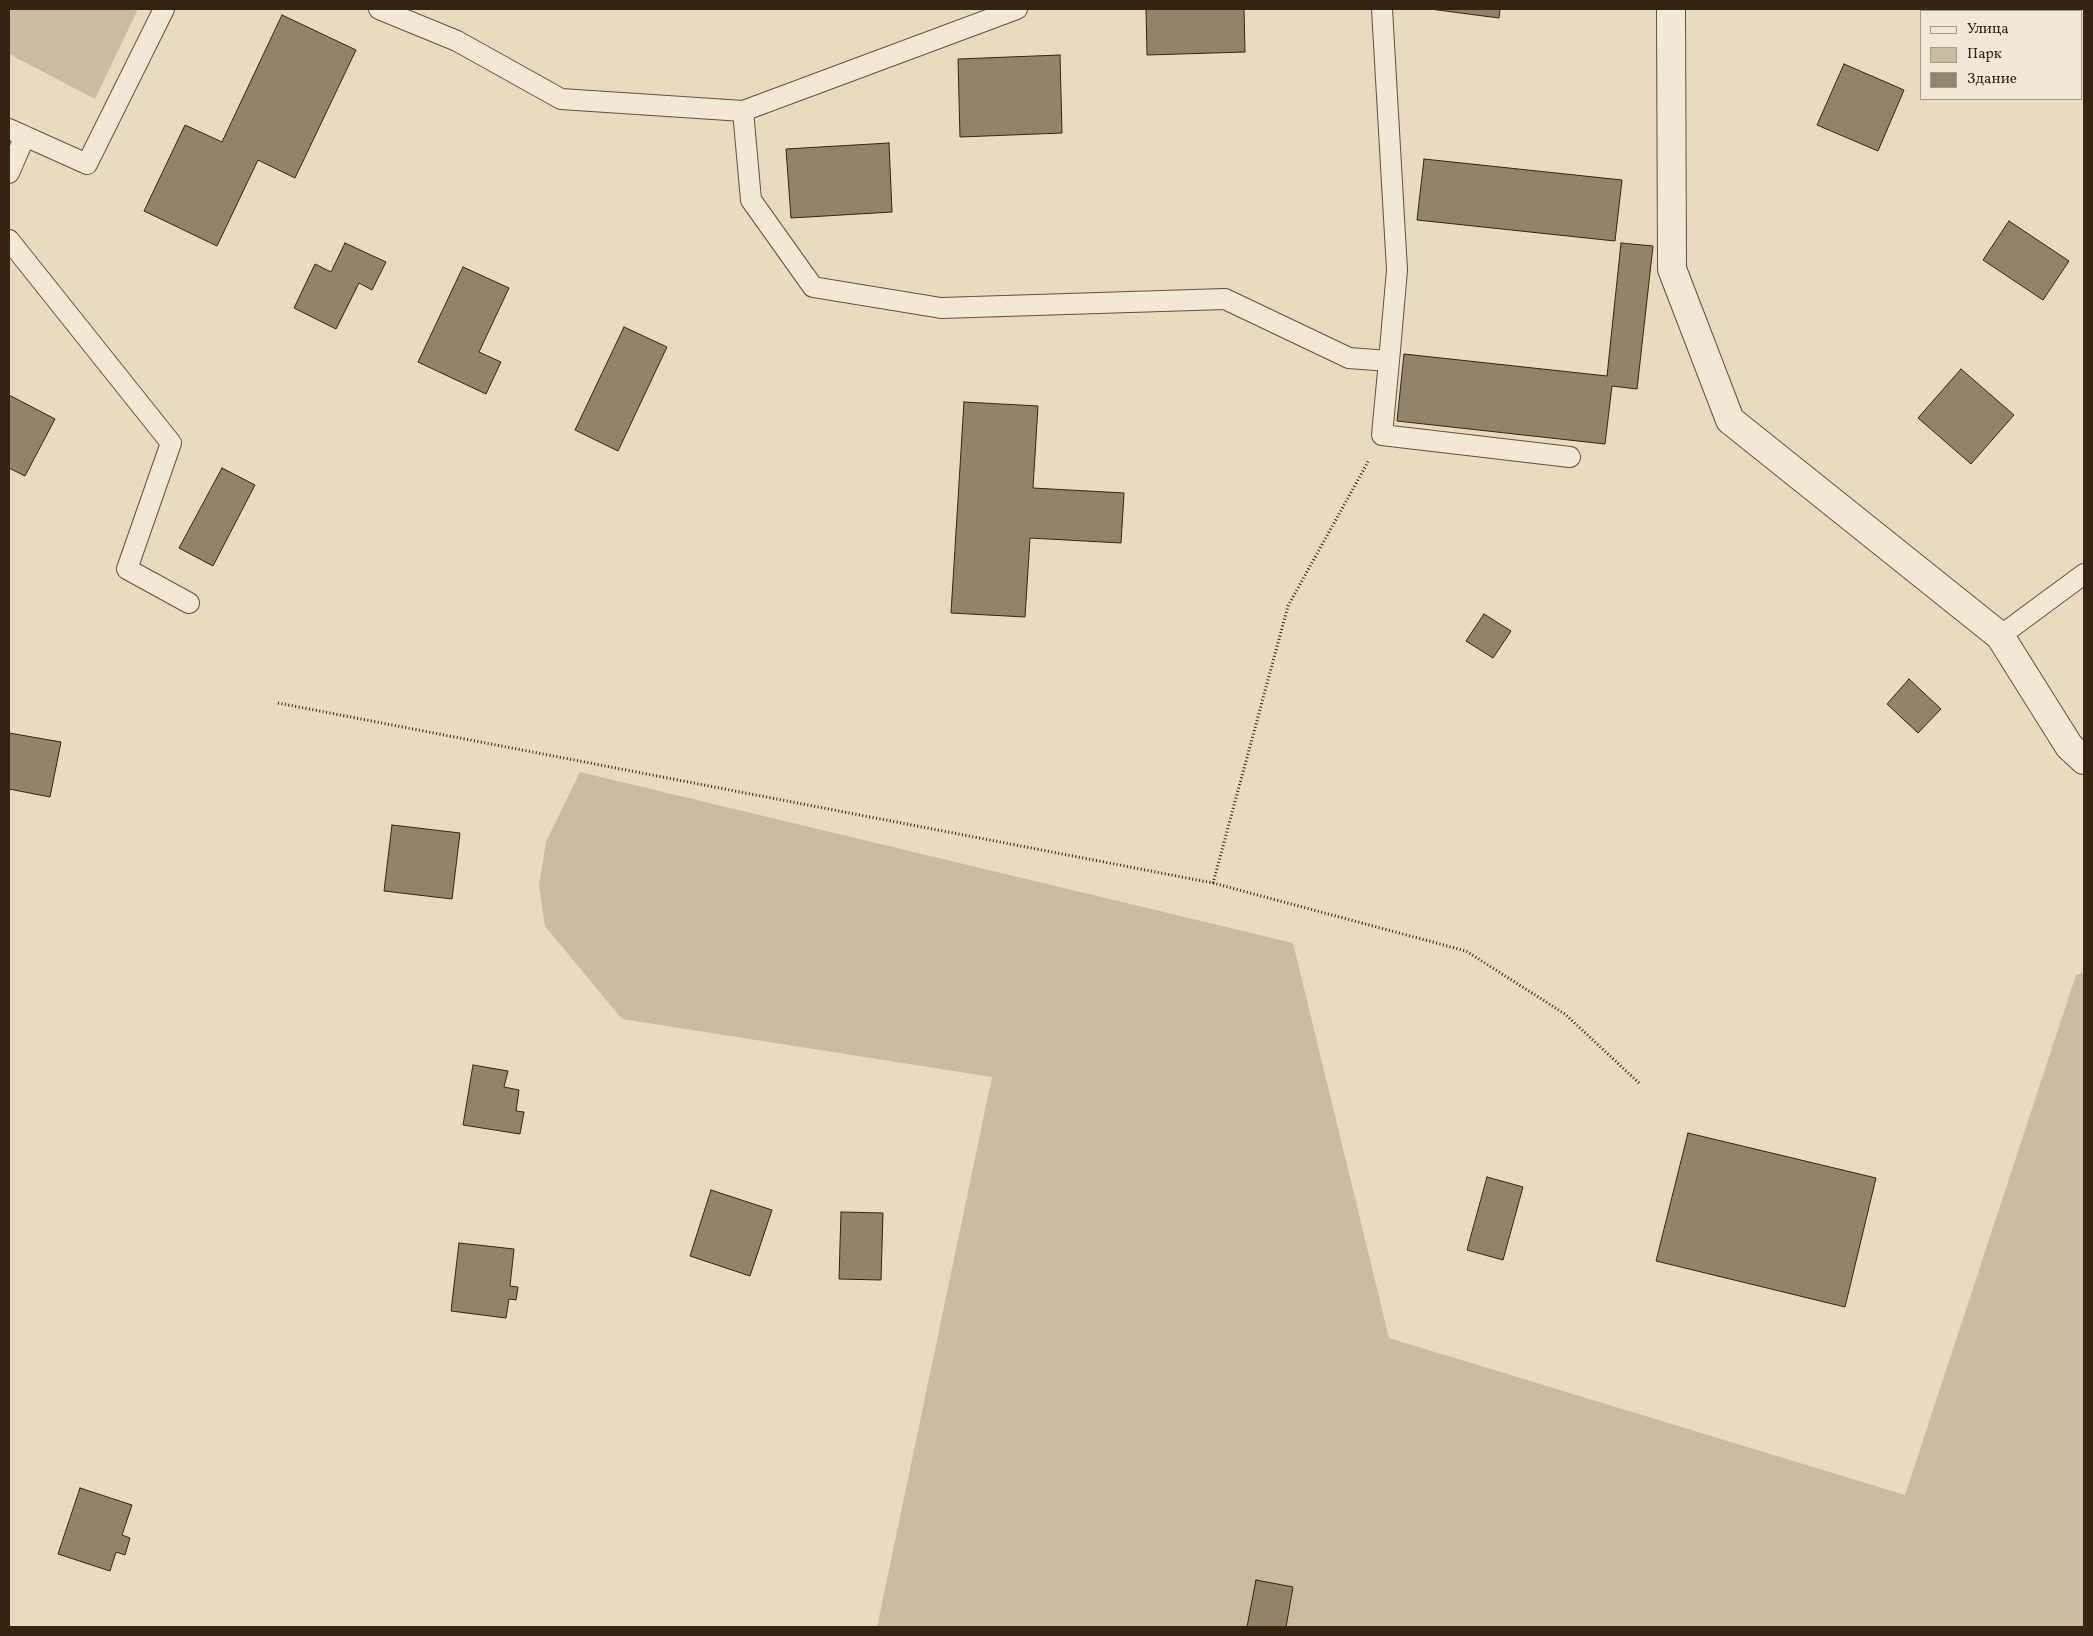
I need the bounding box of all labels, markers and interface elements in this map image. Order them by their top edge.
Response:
legend [1920,10,2083,100]
text: Улица [1967,19,2009,40]
text: Парк [1967,44,2002,65]
text: Здание [1967,69,2017,90]

